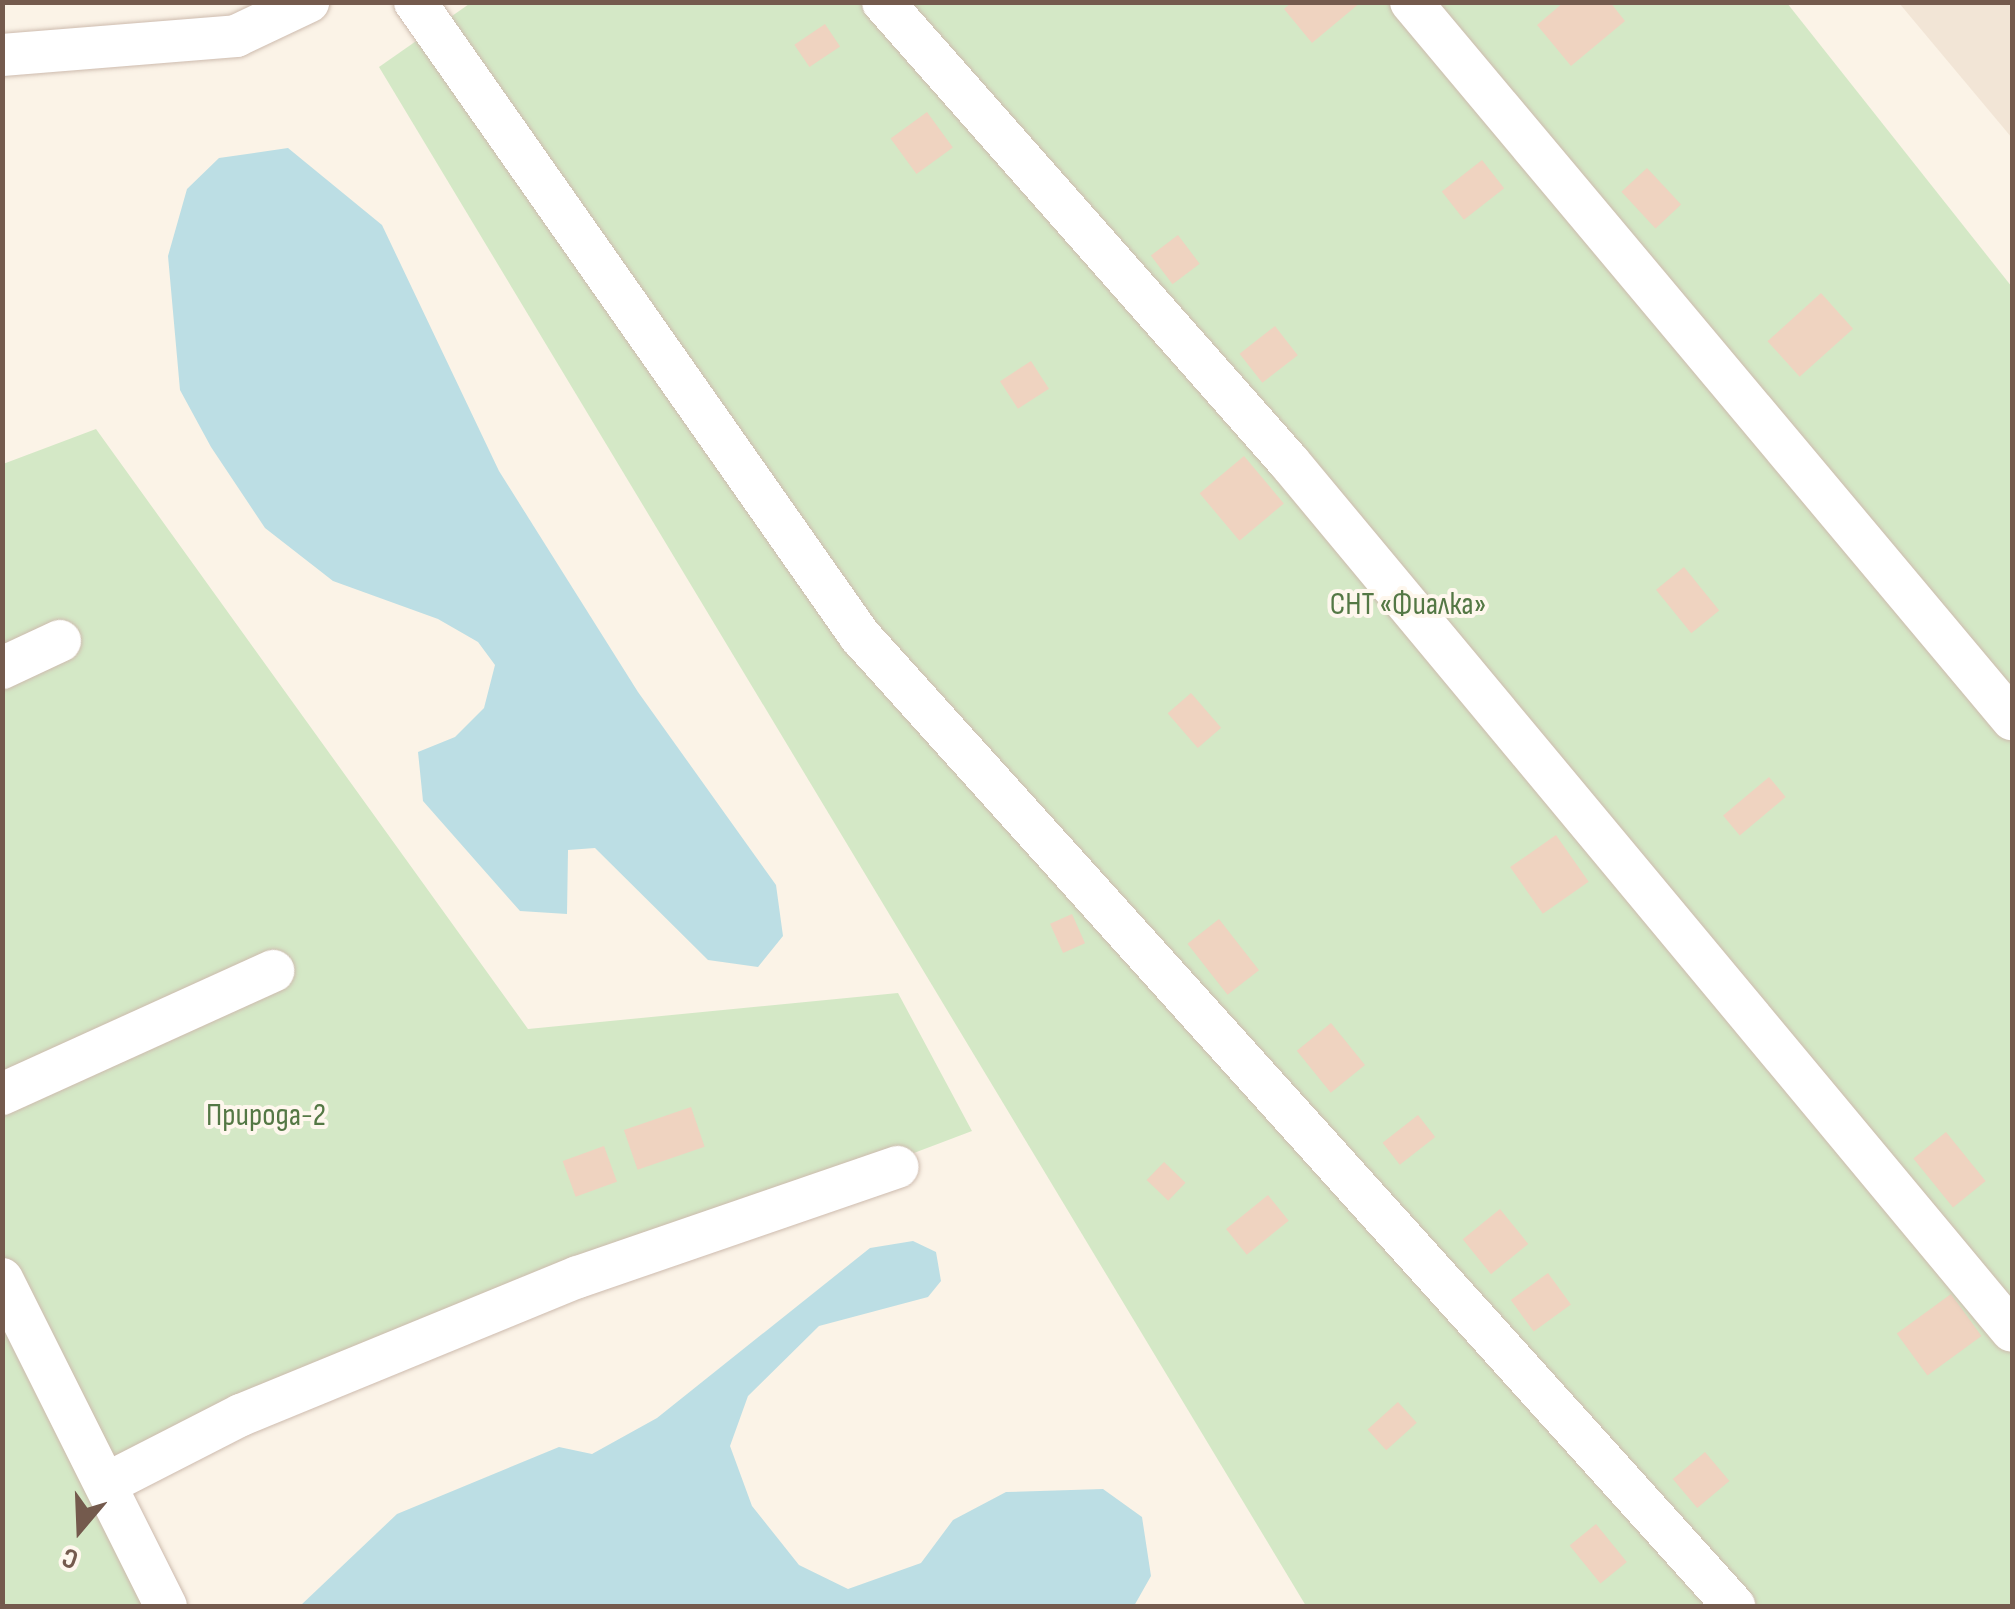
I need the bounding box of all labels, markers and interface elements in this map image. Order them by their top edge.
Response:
park label: СНТ «Фиалка» [1330,586,1486,624]
park label: Природа-2 [206,1097,326,1135]
north arrow [30,1479,130,1579]
text: С [58,1540,82,1576]

